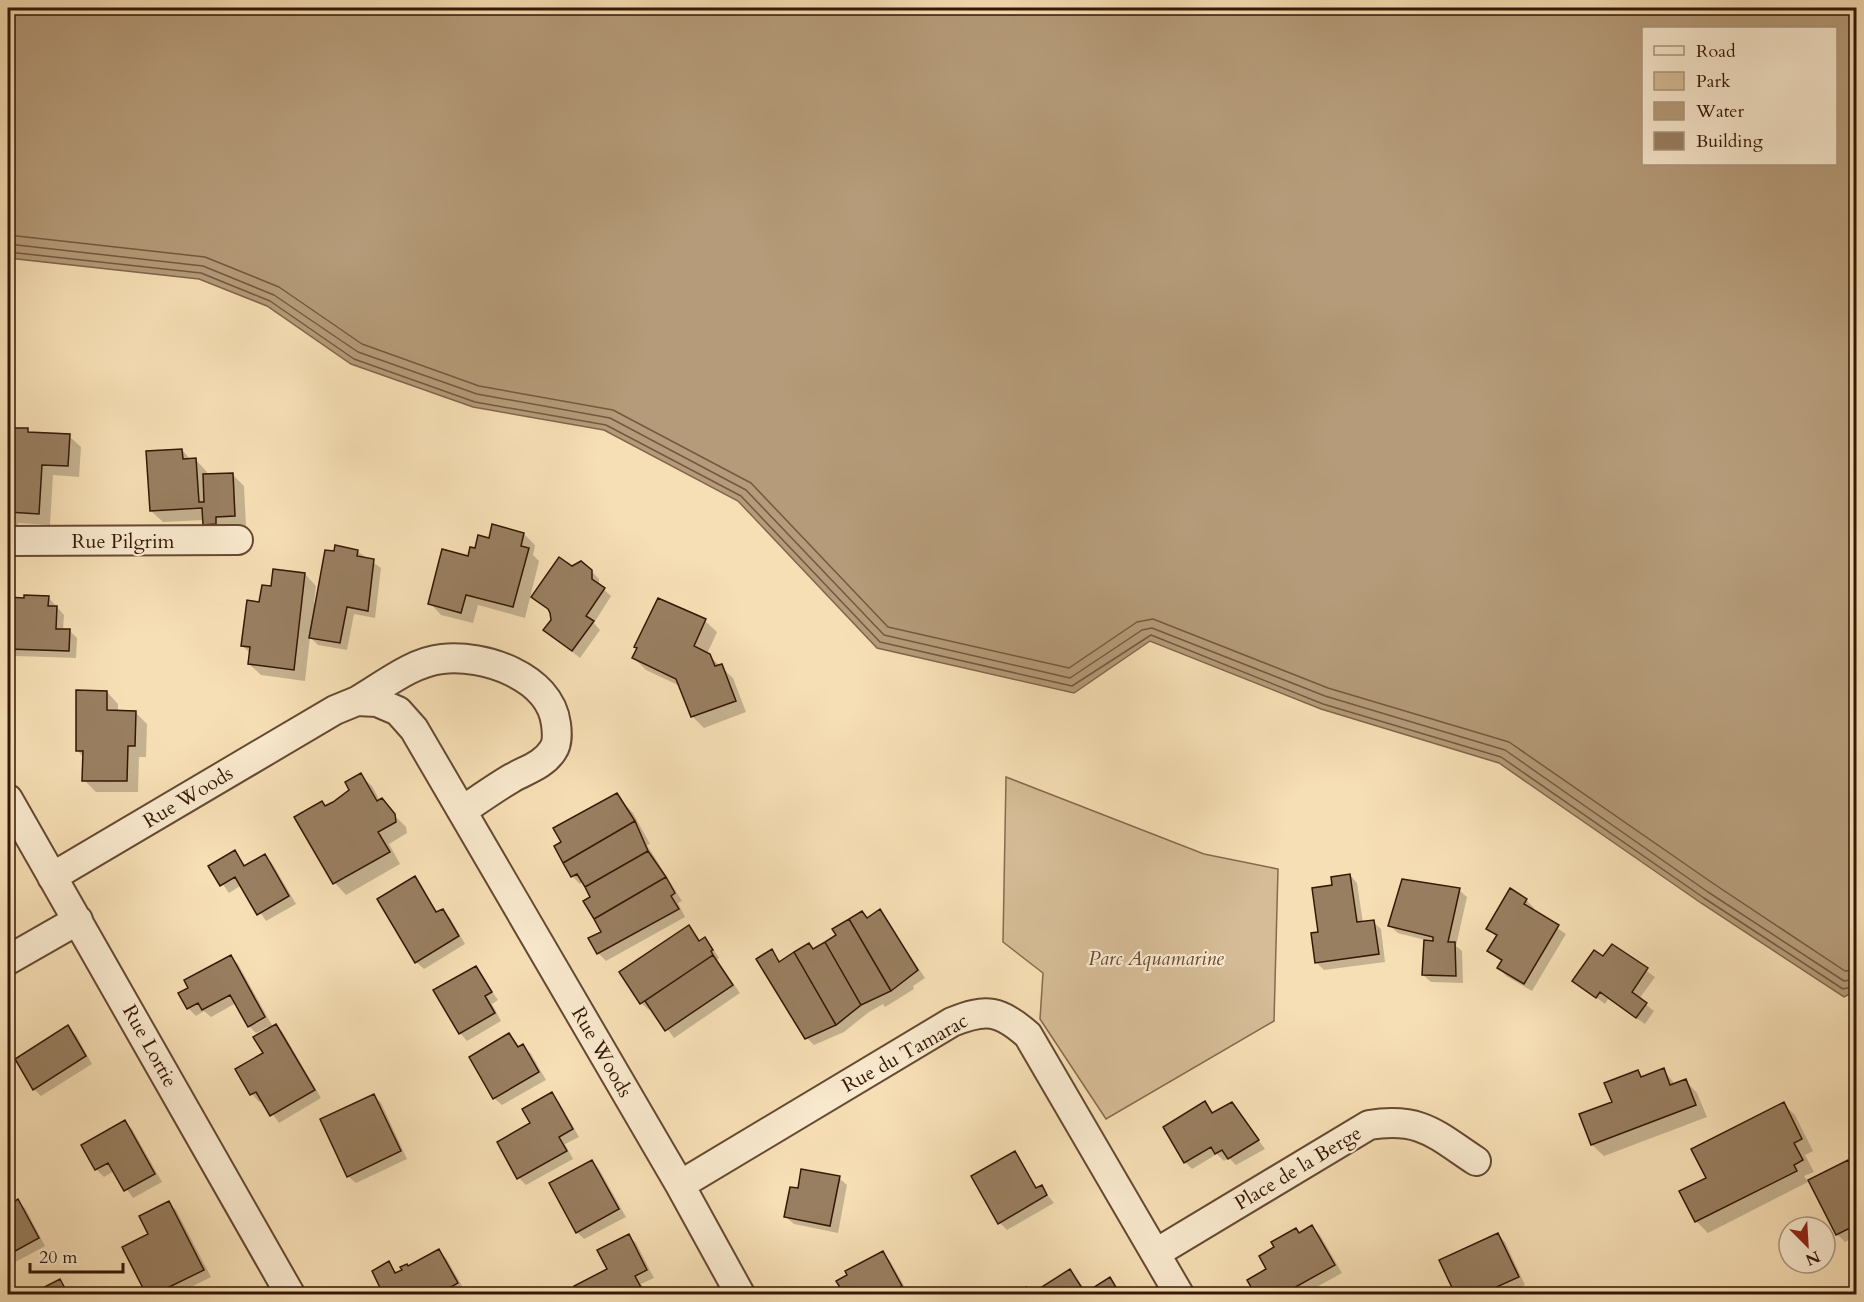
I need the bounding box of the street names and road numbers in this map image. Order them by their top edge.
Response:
street label: Rue Pilgrim [72,528,175,555]
street label: Rue Woods [138,760,238,834]
street label: Rue Lortie [116,1000,184,1092]
street label: Rue Woods [565,1002,639,1102]
street label: Rue du Tamarac [837,1007,973,1099]
street label: Place de la Berge [1230,1119,1366,1217]

